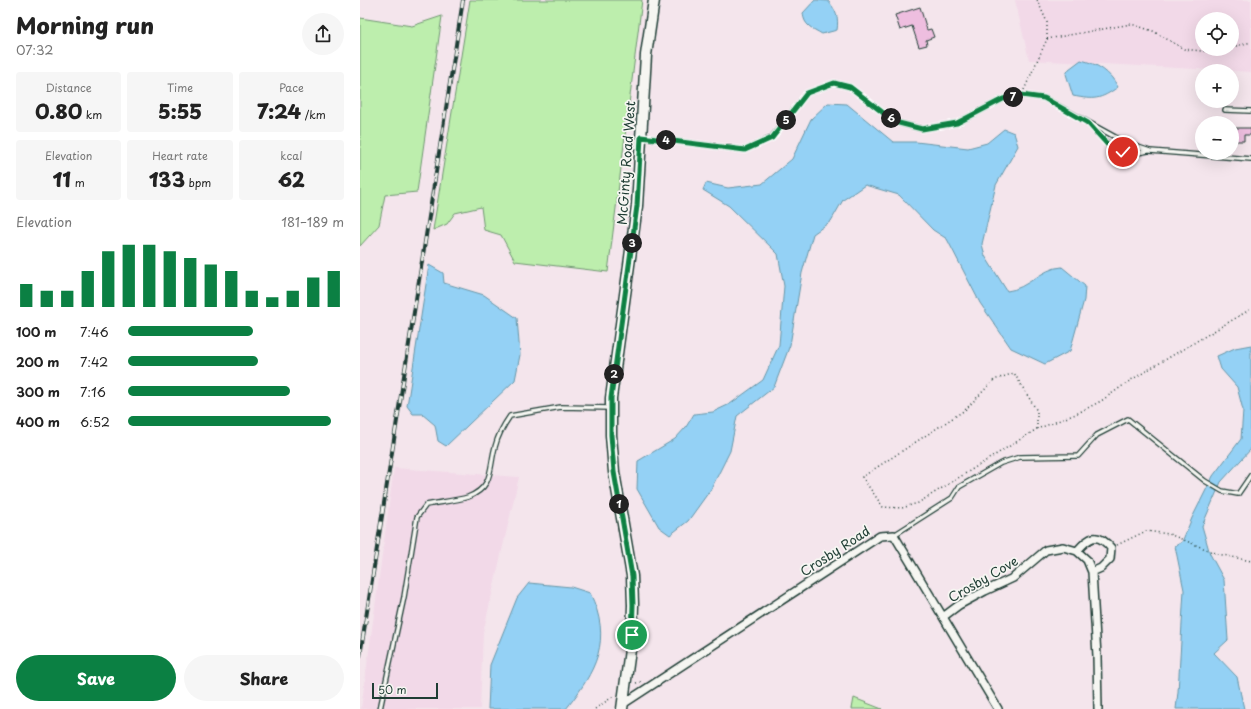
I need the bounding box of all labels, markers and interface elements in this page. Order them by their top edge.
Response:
text: Morning run [16,8,154,41]
map controls [1195,12,1239,160]
button: locate [1195,12,1239,56]
button: share [302,13,344,55]
text: 07:32 [16,40,54,59]
button: + [1195,64,1239,108]
text: Distance [46,79,92,96]
text: Time [167,79,193,96]
text: Pace [279,79,304,96]
pin: 7 [1003,87,1023,107]
text: 7 [1010,88,1016,105]
text: 0.80 [35,96,82,126]
text: 5:55 [158,96,202,126]
text: 7:24 [257,96,301,126]
street label: McGinty Road West [612,100,639,226]
text: km [82,106,102,123]
text: /km [301,106,326,123]
pin: 6 [881,108,901,128]
text: 6 [887,109,895,126]
pin: 5 [776,110,796,130]
text: 5 [782,111,790,128]
button: − [1195,116,1239,160]
pin: 4 [656,130,676,150]
text: 4 [662,131,670,148]
pin [1106,135,1140,169]
icon: check [1112,141,1134,163]
text: Elevation [45,147,92,164]
text: Heart rate [152,147,208,164]
text: kcal [280,147,302,164]
text: 11 [53,164,71,194]
text: 133 [149,164,185,194]
text: 62 [278,164,305,194]
text: m [71,174,85,191]
text: bpm [185,174,211,191]
text: Elevation [16,212,72,231]
text: 181–189 m [281,212,344,231]
pin: 3 [622,233,642,253]
text: 3 [628,234,636,251]
text: 100 m [16,322,57,341]
text: 7:46 [80,322,109,341]
text: 200 m [16,352,60,371]
text: 7:42 [80,352,108,371]
pin: 2 [604,364,624,384]
text: 2 [610,365,618,382]
text: 300 m [16,382,60,401]
text: 7:16 [80,382,106,401]
text: 400 m [16,412,60,431]
text: 6:52 [80,412,110,431]
pin: 1 [609,494,629,514]
text: 1 [616,495,622,512]
street label: Crosby Road [796,521,873,580]
street label: Crosby Cove [944,551,1021,606]
pin [615,618,649,652]
icon: arrive [621,624,643,646]
button: Save [16,655,176,701]
button: Share [184,655,344,701]
scale bar [372,681,438,700]
text: 50 m [378,681,407,698]

